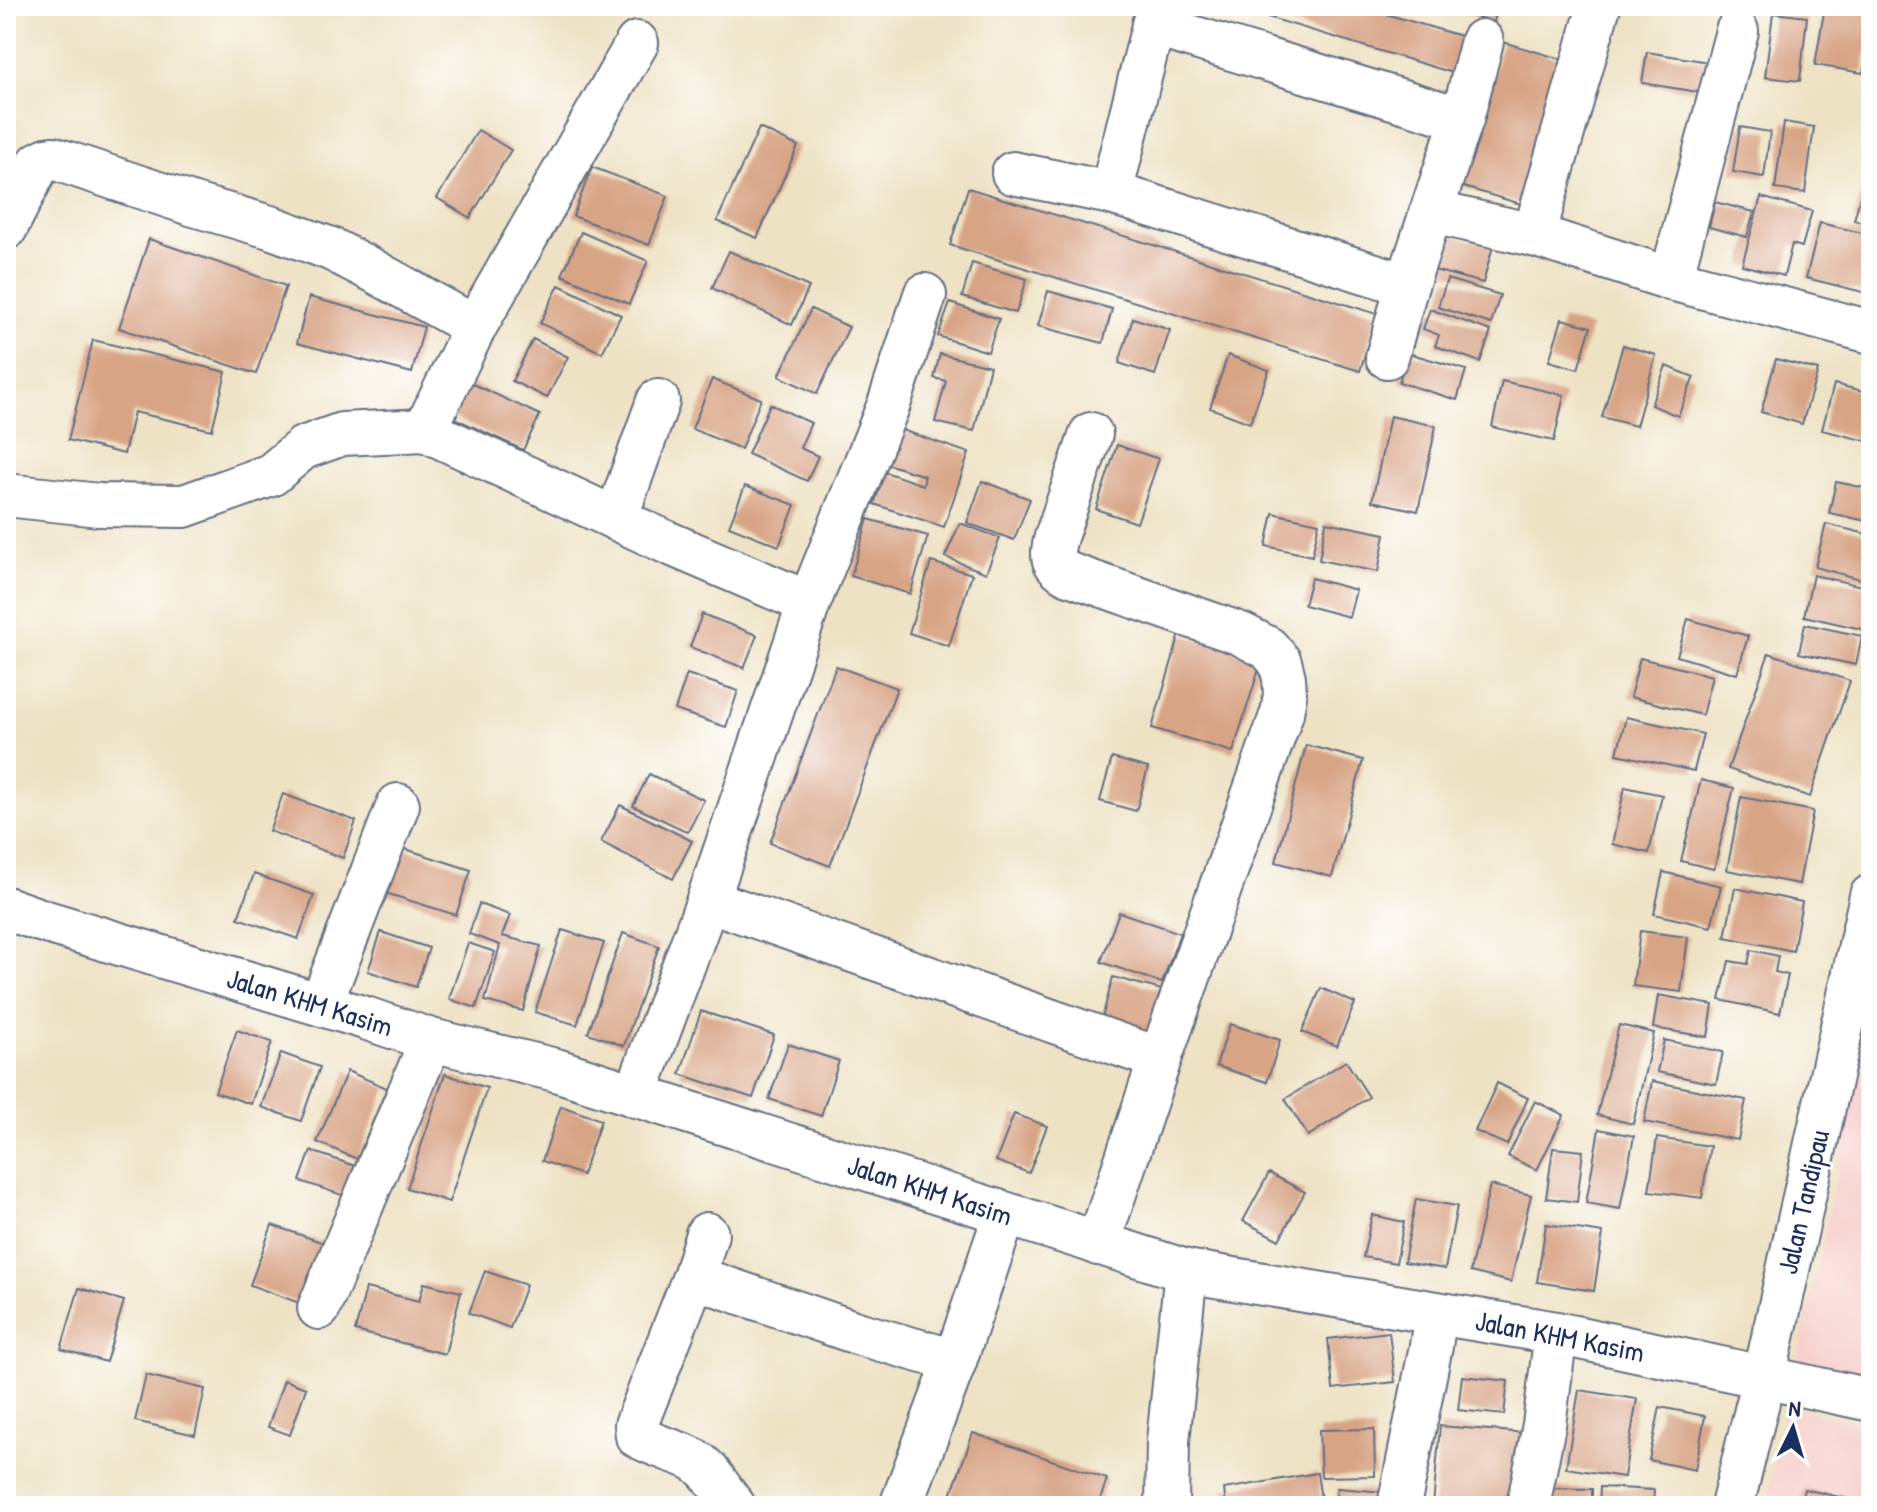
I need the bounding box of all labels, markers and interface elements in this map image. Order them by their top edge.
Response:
street label: Jalan KHM Kasim [222,959,398,1045]
street label: Jalan Tandipau [1768,1126,1838,1278]
street label: Jalan KHM Kasim [843,1145,1017,1235]
street label: Jalan KHM Kasim [1472,1301,1648,1371]
north arrow [1753,1388,1833,1468]
text: N [1788,1393,1802,1424]

